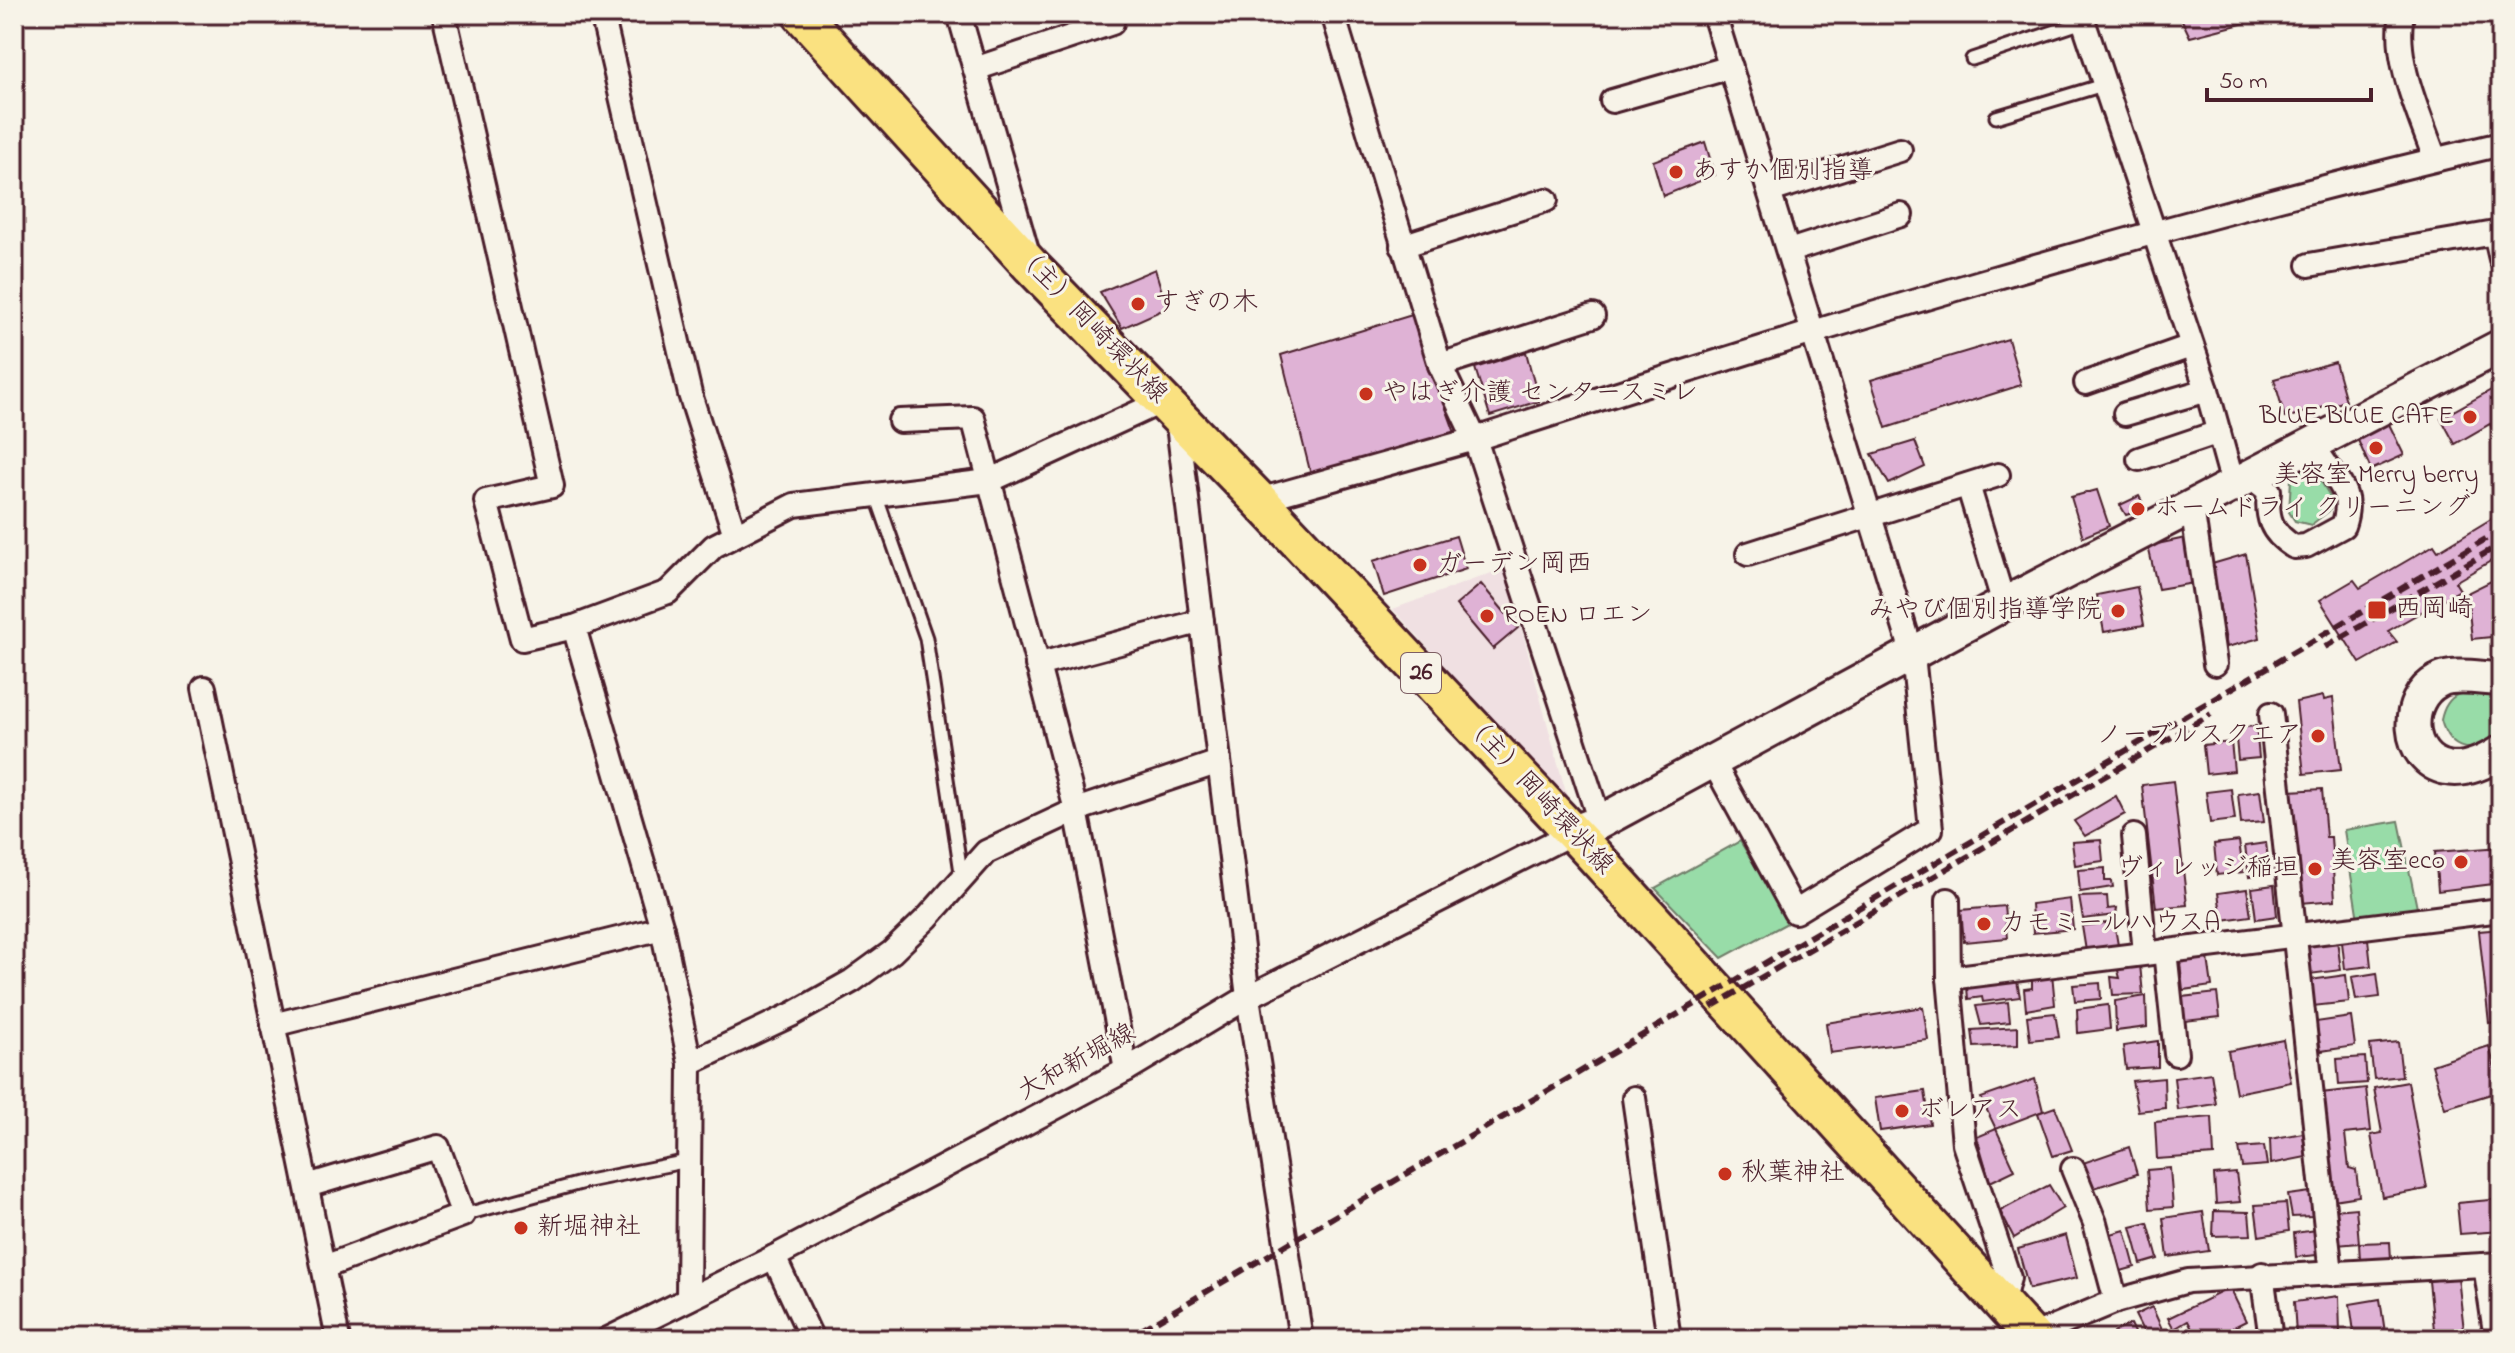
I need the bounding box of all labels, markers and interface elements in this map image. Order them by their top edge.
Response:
scale bar [2207,52,2371,102]
text: 50 m [2219,65,2268,100]
place label: あすか個別指導 [1692,153,1873,191]
marker: あすか個別指導 [1667,163,1685,181]
street label: （主）岡崎環状線 [1004,237,1176,413]
place label: すぎの木 [1154,285,1258,323]
marker: すぎの木 [1129,295,1147,313]
place label: やはぎ介護 センタースミレ [1382,375,1698,413]
marker: やはぎ介護 センタースミレ [1357,385,1375,403]
place label: BLUE BLUE CAFE [2258,398,2454,436]
marker: BLUE BLUE CAFE [2461,408,2479,426]
marker: 美容室 Merry berry [2367,439,2385,457]
place label: 美容室 Merry berry [2274,457,2478,495]
place label: ホームドライ クリーニング [2154,490,2470,528]
marker: ホームドライ クリーニング [2129,500,2147,518]
place label: ガーデン岡西 [1436,546,1592,584]
marker: ガーデン岡西 [1411,556,1429,574]
place label: 西岡崎 [2395,591,2473,629]
place label: みやび個別指導学院 [1868,592,2102,630]
place label: ROEN ロエン [1503,597,1653,635]
marker: 西岡崎 [2366,599,2388,621]
marker: みやび個別指導学院 [2109,602,2127,620]
marker: ROEN ロエン [1478,607,1496,625]
road number: 26 [1401,653,1441,693]
street label: （主）岡崎環状線 [1452,706,1622,884]
place label: ノーブルスクエア [2096,717,2302,755]
marker: ノーブルスクエア [2309,727,2327,745]
place label: 美容室eco [2330,843,2445,881]
place label: ヴィレッジ稲垣 [2117,850,2299,888]
marker: 美容室eco [2452,853,2470,871]
marker: ヴィレッジ稲垣 [2306,860,2324,878]
place label: カモミールハウスA [2000,905,2220,943]
marker: カモミールハウスA [1975,915,1993,933]
street label: 大和新堀線 [1011,1015,1143,1111]
place label: ボレアス [1918,1092,2022,1130]
marker: ボレアス [1893,1102,1911,1120]
place label: 秋葉神社 [1741,1155,1845,1193]
marker: 秋葉神社 [1716,1165,1734,1183]
place label: 新堀神社 [537,1209,641,1247]
marker: 新堀神社 [512,1219,530,1237]

